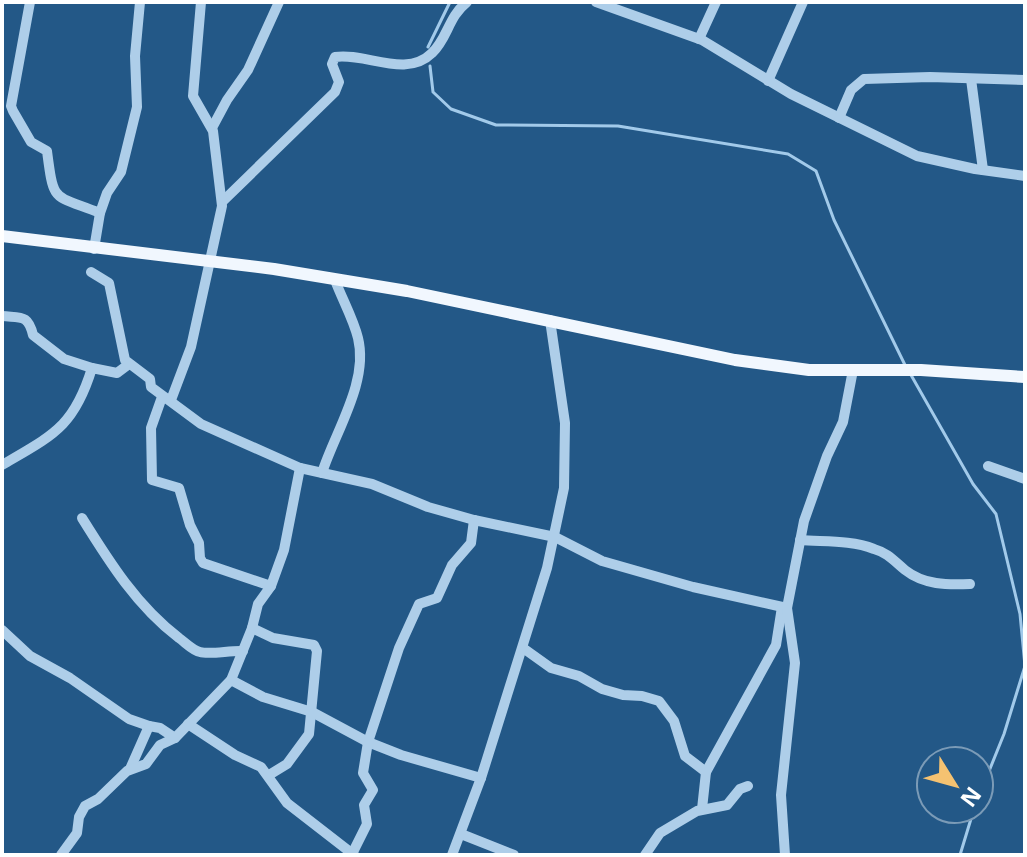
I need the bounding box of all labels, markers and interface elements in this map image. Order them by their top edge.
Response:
north arrow [915,745,995,825]
text: N [954,781,989,814]

